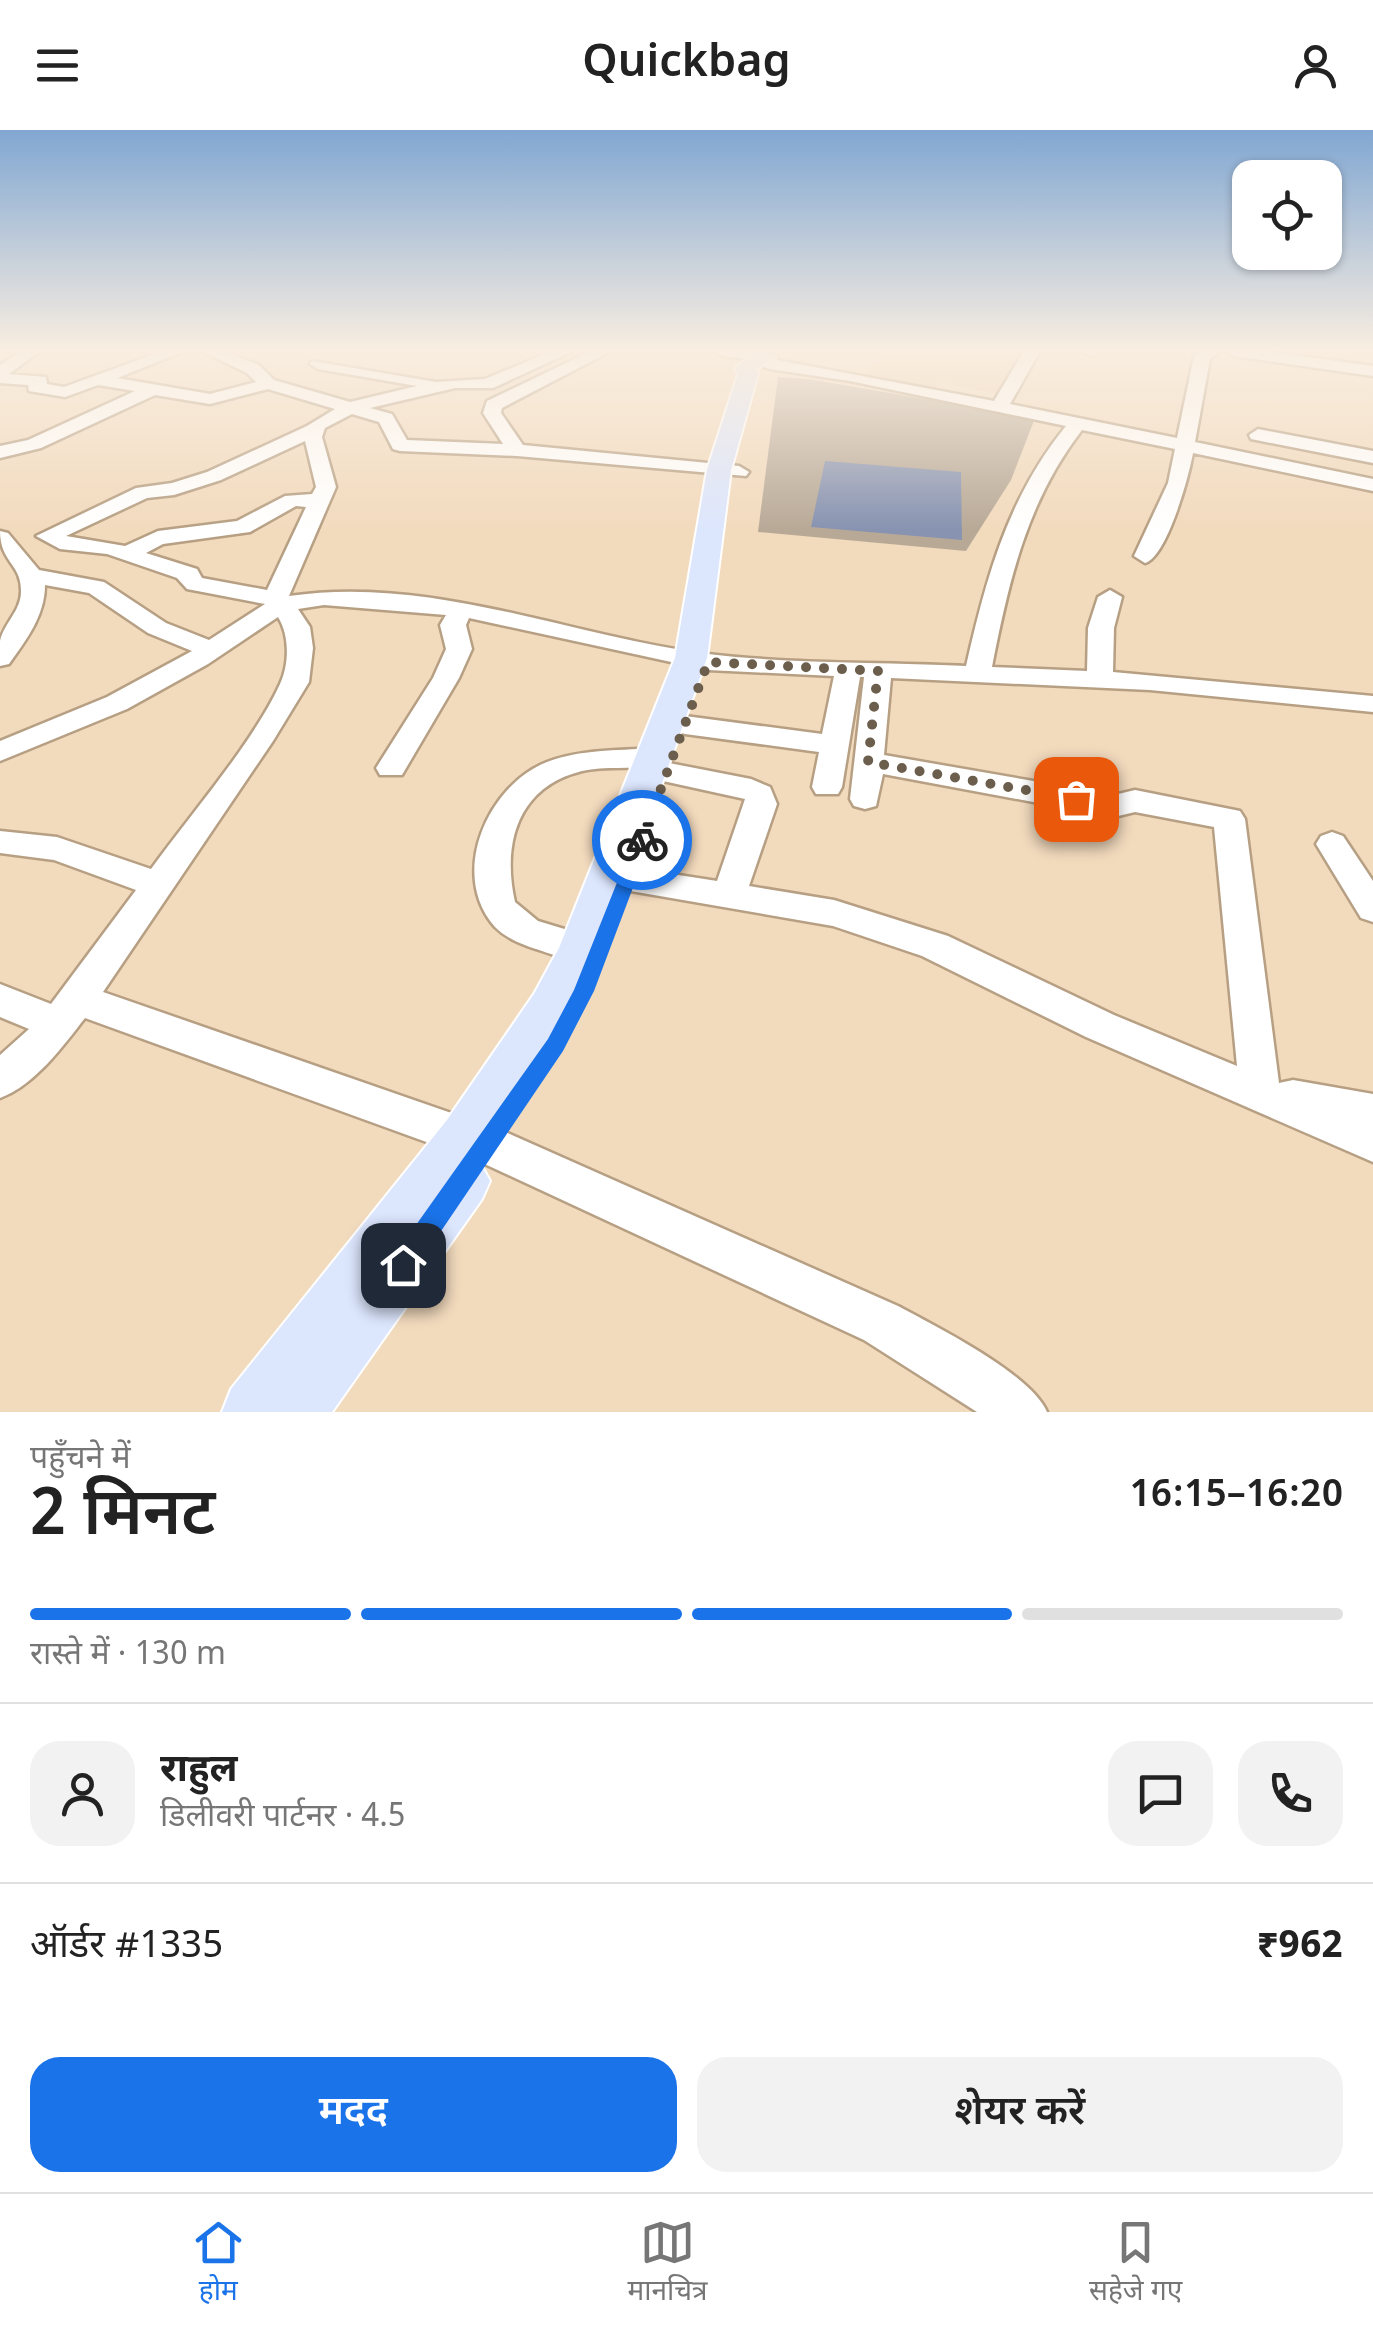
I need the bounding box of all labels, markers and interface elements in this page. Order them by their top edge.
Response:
text: Quickbag [582,36,791,94]
icon: menu [30,38,85,93]
icon: person [1288,38,1343,93]
map controls [1232,160,1342,270]
button: locate [1232,160,1342,270]
pin [1034,757,1119,842]
icon: bag [1049,772,1104,827]
courier [592,790,692,890]
icon: bike [615,813,670,868]
pin [361,1223,446,1308]
icon: home [376,1238,431,1293]
text: पहुँचने में [30,1439,131,1481]
text: 16:15–16:20 [1130,1472,1343,1522]
text: 2 मिनट [30,1476,215,1561]
text: रास्ते में · 130 m [30,1635,226,1677]
button: person [30,1741,135,1846]
button: chat [1108,1741,1213,1846]
button: phone [1238,1741,1343,1846]
text: राहुल [160,1747,237,1797]
text: डिलीवरी पार्टनर · 4.5 [160,1797,405,1839]
text: ऑर्डर #1335 [30,1923,223,1973]
text: ₹962 [1257,1923,1343,1973]
button: मदद [30,2057,677,2172]
button: शेयर करें [697,2057,1343,2172]
tab: होम [191,2215,246,2311]
tab: मानचित्र [627,2215,707,2311]
tab: सहेजे गए [1089,2215,1182,2311]

